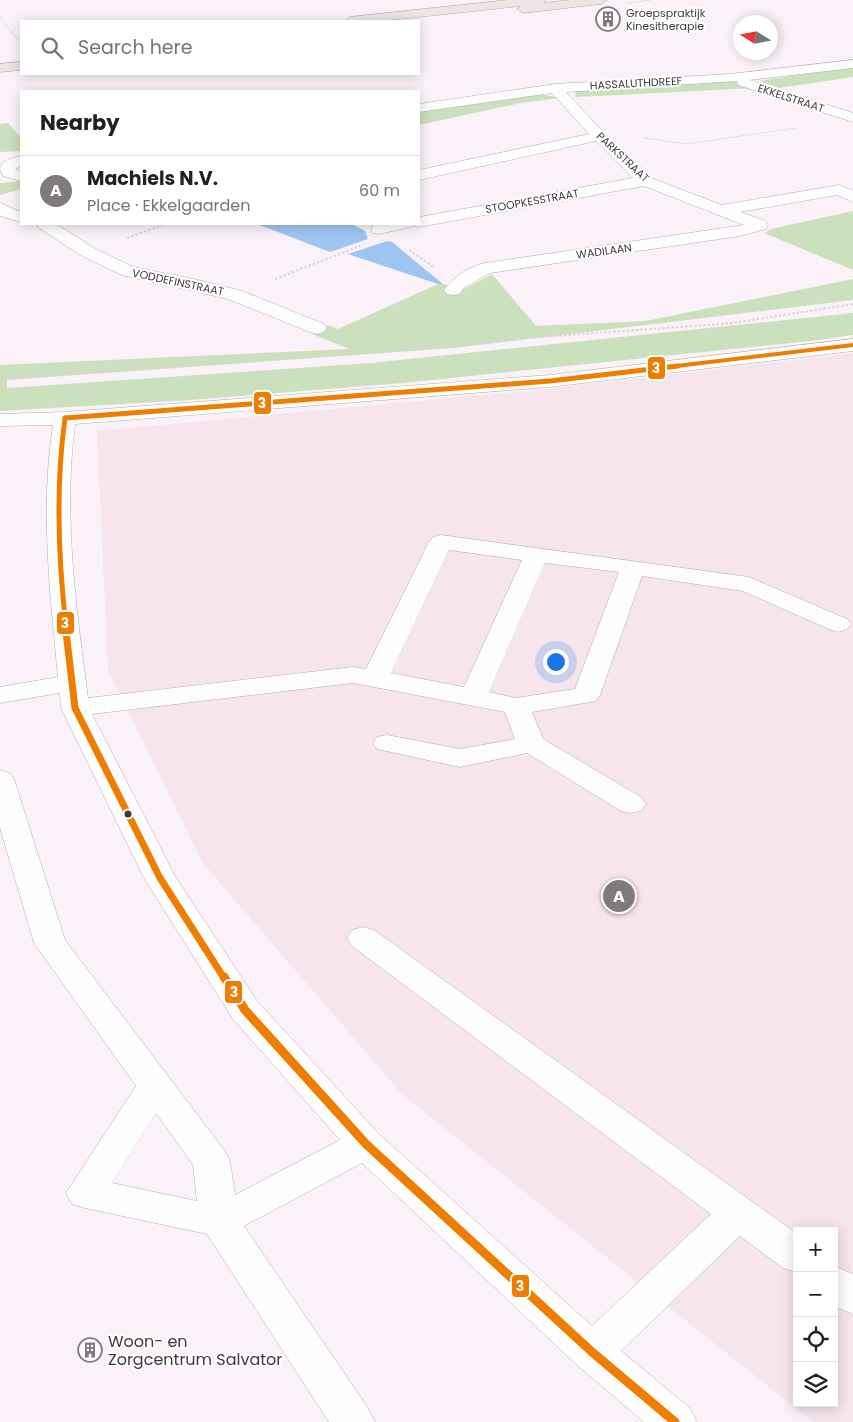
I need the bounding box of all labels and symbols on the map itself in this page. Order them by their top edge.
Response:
place label: Groepspraktijk Kinesitherapie [626,5,706,34]
building icon: Groepspraktijk Kinesitherapie [595,6,621,32]
north arrow [733,15,778,60]
street label: HASSALUTHDREEF [589,73,683,93]
street label: EKKELSTRAAT [756,80,826,116]
street label: PARKSTRAAT [593,128,653,186]
street label: STOOPKESSTRAAT [484,185,580,217]
street label: WADILAAN [575,239,633,263]
street label: VODDEFINSTRAAT [131,264,225,300]
line badge: 3 [647,356,666,380]
text: 3 [652,358,660,378]
line badge: 3 [253,391,272,415]
text: 3 [258,393,266,413]
line badge: 3 [56,611,75,635]
text: 3 [61,613,69,633]
your location [543,649,569,675]
unlabelled marker [123,809,133,819]
pin: A [603,877,635,915]
line badge: 3 [224,980,243,1004]
text: 3 [230,982,238,1002]
line badge: 3 [511,1274,530,1298]
text: 3 [516,1276,524,1296]
place label: Woon- en Zorgcentrum Salvator [108,1330,282,1371]
building icon: Woon- en Zorgcentrum Salvator [77,1337,103,1363]

